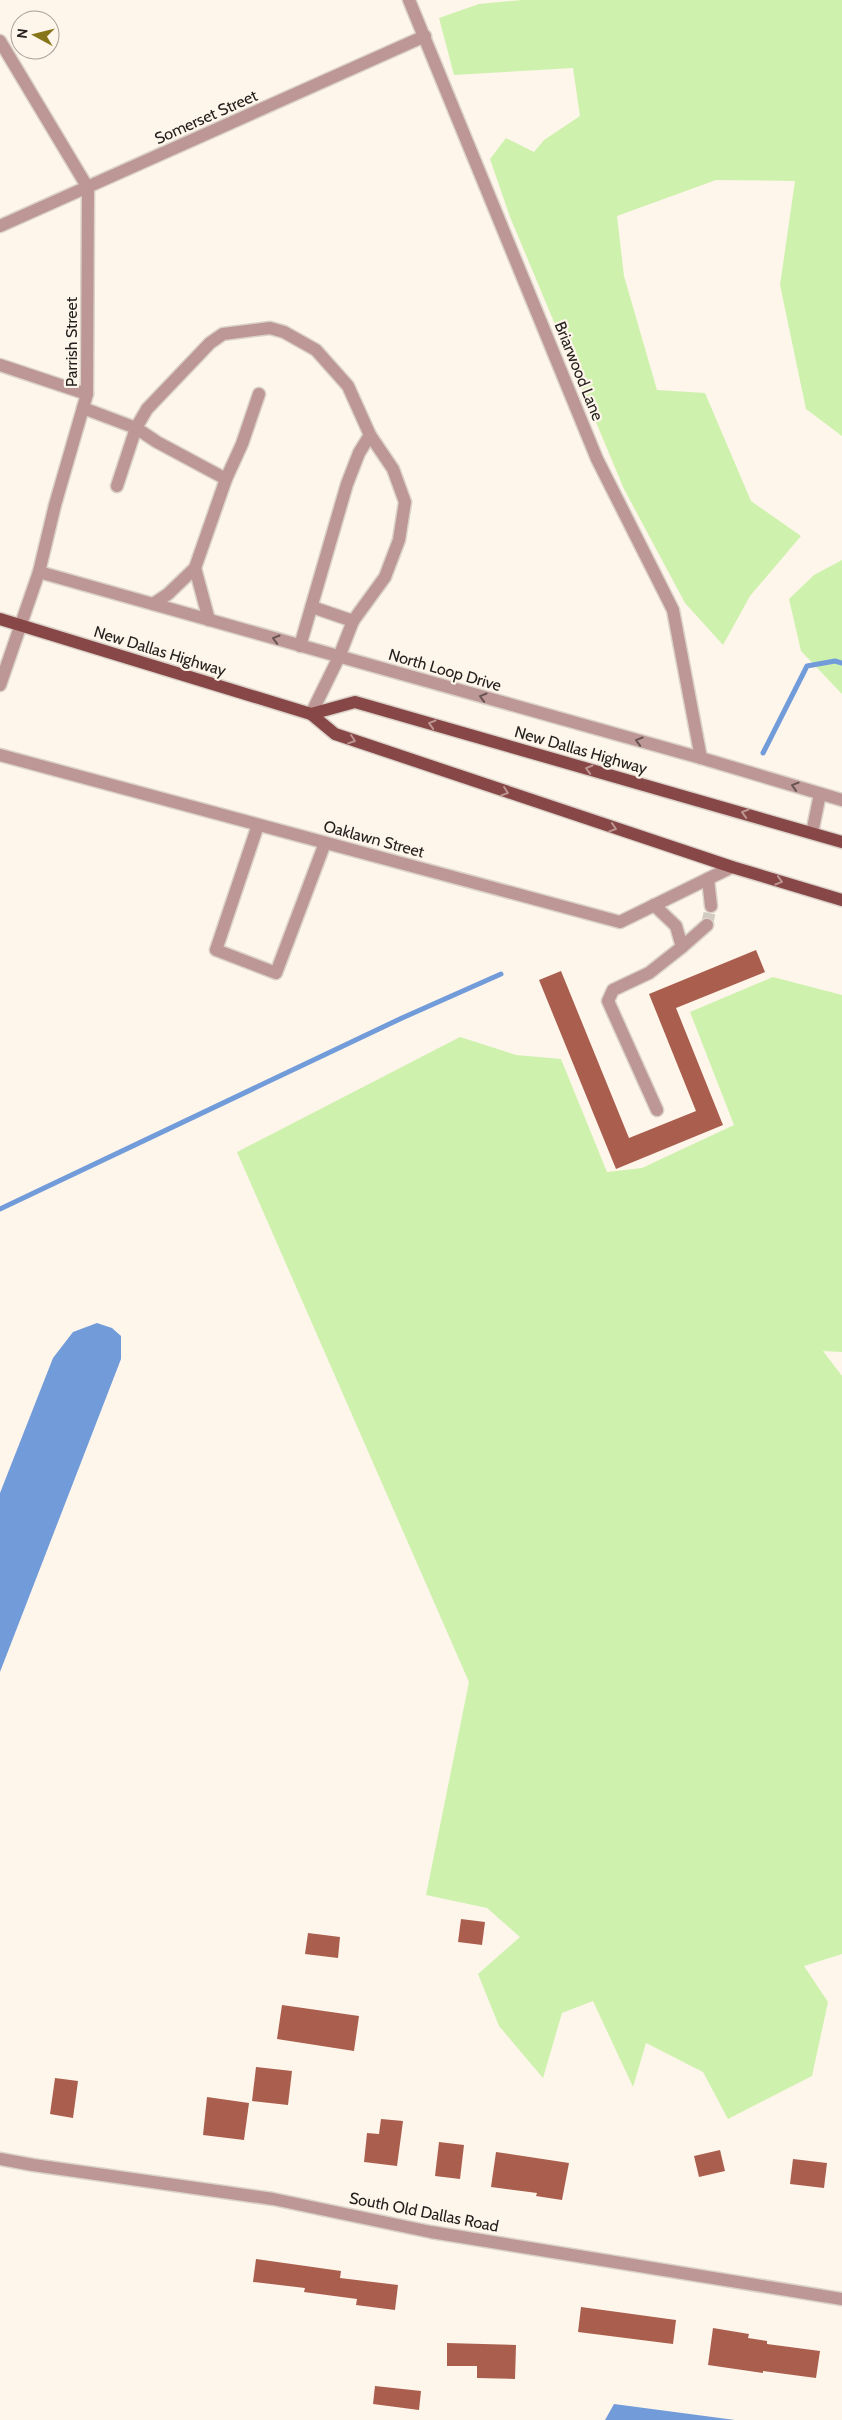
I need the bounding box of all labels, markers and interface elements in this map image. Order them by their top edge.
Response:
north arrow [10,10,60,60]
text: N [13,27,32,39]
street label: Somerset Street [152,86,261,148]
street label: Parrish Street [62,296,81,387]
street label: Briarwood Lane [551,319,607,423]
street label: New Dallas Highway [92,622,228,680]
one-way arrow [272,634,280,644]
street label: North Loop Drive [386,645,504,695]
one-way arrow [479,693,487,703]
one-way arrow [428,719,437,730]
street label: New Dallas Highway [512,722,650,778]
one-way arrow [347,734,355,744]
one-way arrow [635,736,644,747]
one-way arrow [585,764,593,774]
one-way arrow [792,782,800,792]
one-way arrow [501,786,509,796]
one-way arrow [741,809,749,819]
street label: Oaklawn Street [322,816,427,862]
one-way arrow [608,822,616,832]
one-way arrow [774,876,782,886]
street label: South Old Dallas Road [348,2188,500,2236]

